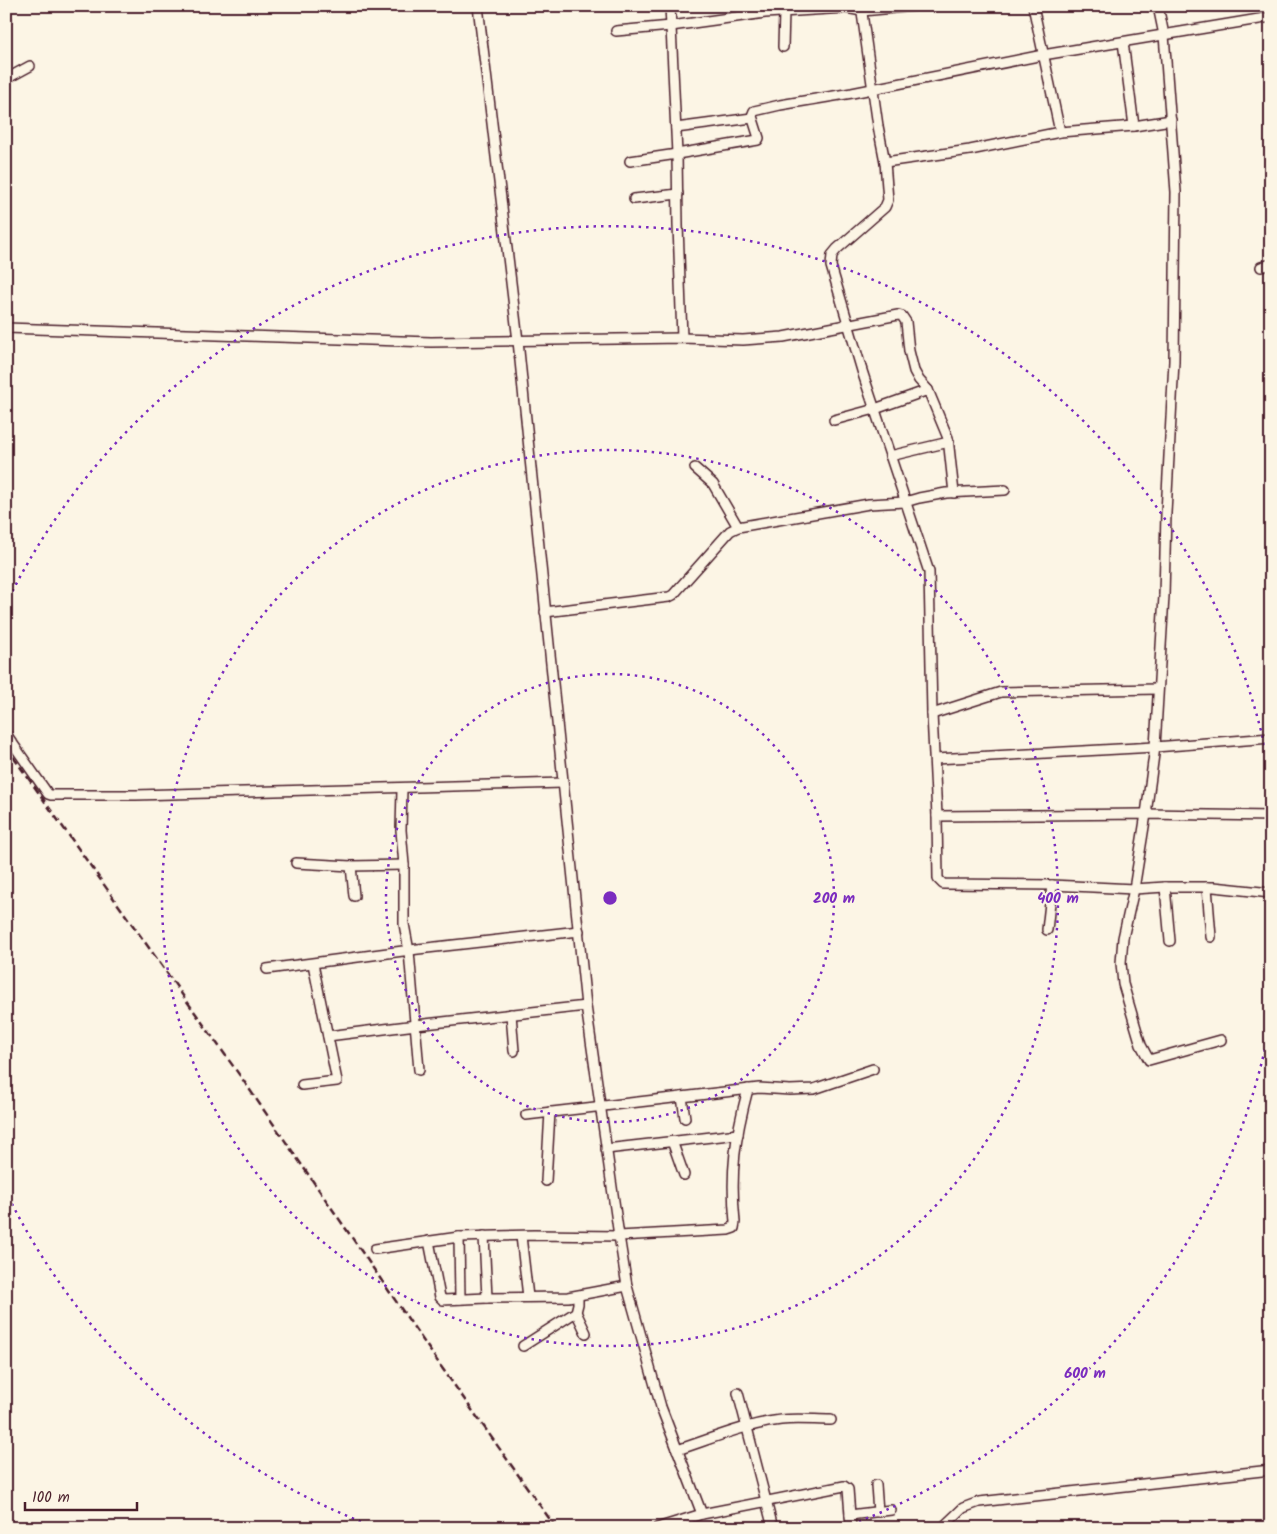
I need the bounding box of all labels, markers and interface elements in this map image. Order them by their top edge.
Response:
text: 200 m [813,887,855,911]
text: 400 m [1037,887,1079,911]
centre of rings [601,889,619,907]
text: 600 m [1064,1362,1106,1386]
scale bar [25,1479,138,1511]
text: 100 m [32,1486,70,1510]

